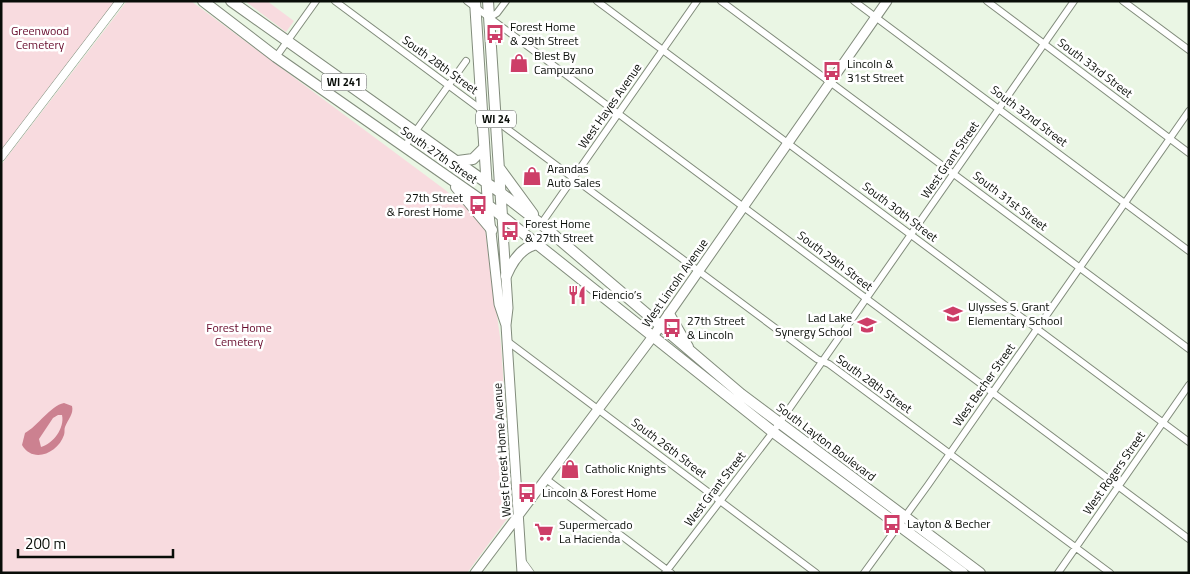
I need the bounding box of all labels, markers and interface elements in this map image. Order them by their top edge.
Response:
place label: Forest Home & 29th Street [510,17,579,50]
park label: Greenwood Cemetery [11,21,69,54]
bus stop icon: Forest Home & 29th Street [484,23,506,45]
street label: South 28th Street [398,30,483,99]
street label: South 33rd Street [1054,33,1138,103]
place label: Blest By Campuzano [534,46,594,79]
shop icon: Blest By Campuzano [508,52,530,74]
place label: Lincoln & 31st Street [847,54,905,87]
street label: West Hayes Avenue [573,59,646,152]
bus stop icon: Lincoln & 31st Street [821,60,843,82]
road number: WI 241 [322,74,366,90]
street label: South 32nd Street [987,80,1073,151]
road number: WI 24 [476,110,516,128]
street label: West Grant Street [916,116,984,202]
street label: South 27th Street [397,121,482,189]
place label: Arandas Auto Sales [547,159,601,192]
shop icon: Arandas Auto Sales [521,165,543,187]
street label: South 31st Street [969,166,1052,236]
street label: South 30th Street [859,177,943,247]
place label: 27th Street & Forest Home [387,188,464,221]
bus stop icon: 27th Street & Forest Home [467,194,489,216]
place label: Forest Home & 27th Street [525,214,594,247]
bus stop icon: Forest Home & 27th Street [499,220,521,242]
street label: South 29th Street [794,226,878,296]
street label: West Lincoln Avenue [637,234,712,331]
restaurant icon: Fidencio’s [566,284,588,306]
place label: Fidencio’s [592,285,642,304]
place label: Ulysses S. Grant Elementary School [968,297,1062,330]
school or university icon: Ulysses S. Grant Elementary School [942,303,964,325]
place label: Lad Lake Synergy School [775,308,852,341]
place label: 27th Street & Lincoln [687,311,745,344]
school or university icon: Lad Lake Synergy School [856,314,878,336]
bus stop icon: 27th Street & Lincoln [661,317,683,339]
park label: Forest Home Cemetery [206,318,272,351]
street label: West Becher Street [948,339,1020,430]
street label: South 28th Street [832,349,917,418]
street label: West Forest Home Avenue [487,382,516,518]
street label: South Layton Boulevard [772,398,880,485]
street label: South 26th Street [628,413,712,483]
street label: West Rogers Street [1078,426,1150,518]
street label: West Grant Street [679,447,750,530]
shop icon: Catholic Knights [559,458,581,480]
place label: Catholic Knights [585,459,666,478]
bus stop icon: Lincoln & Forest Home [516,482,538,504]
place label: Lincoln & Forest Home [542,483,657,502]
bus stop icon: Layton & Becher [881,513,903,535]
place label: Layton & Becher [907,514,990,533]
place label: Supermercado La Hacienda [559,515,632,548]
supermarket icon: Supermercado La Hacienda [533,521,555,543]
scale bar [18,526,172,558]
text: 200 m [25,532,66,555]

